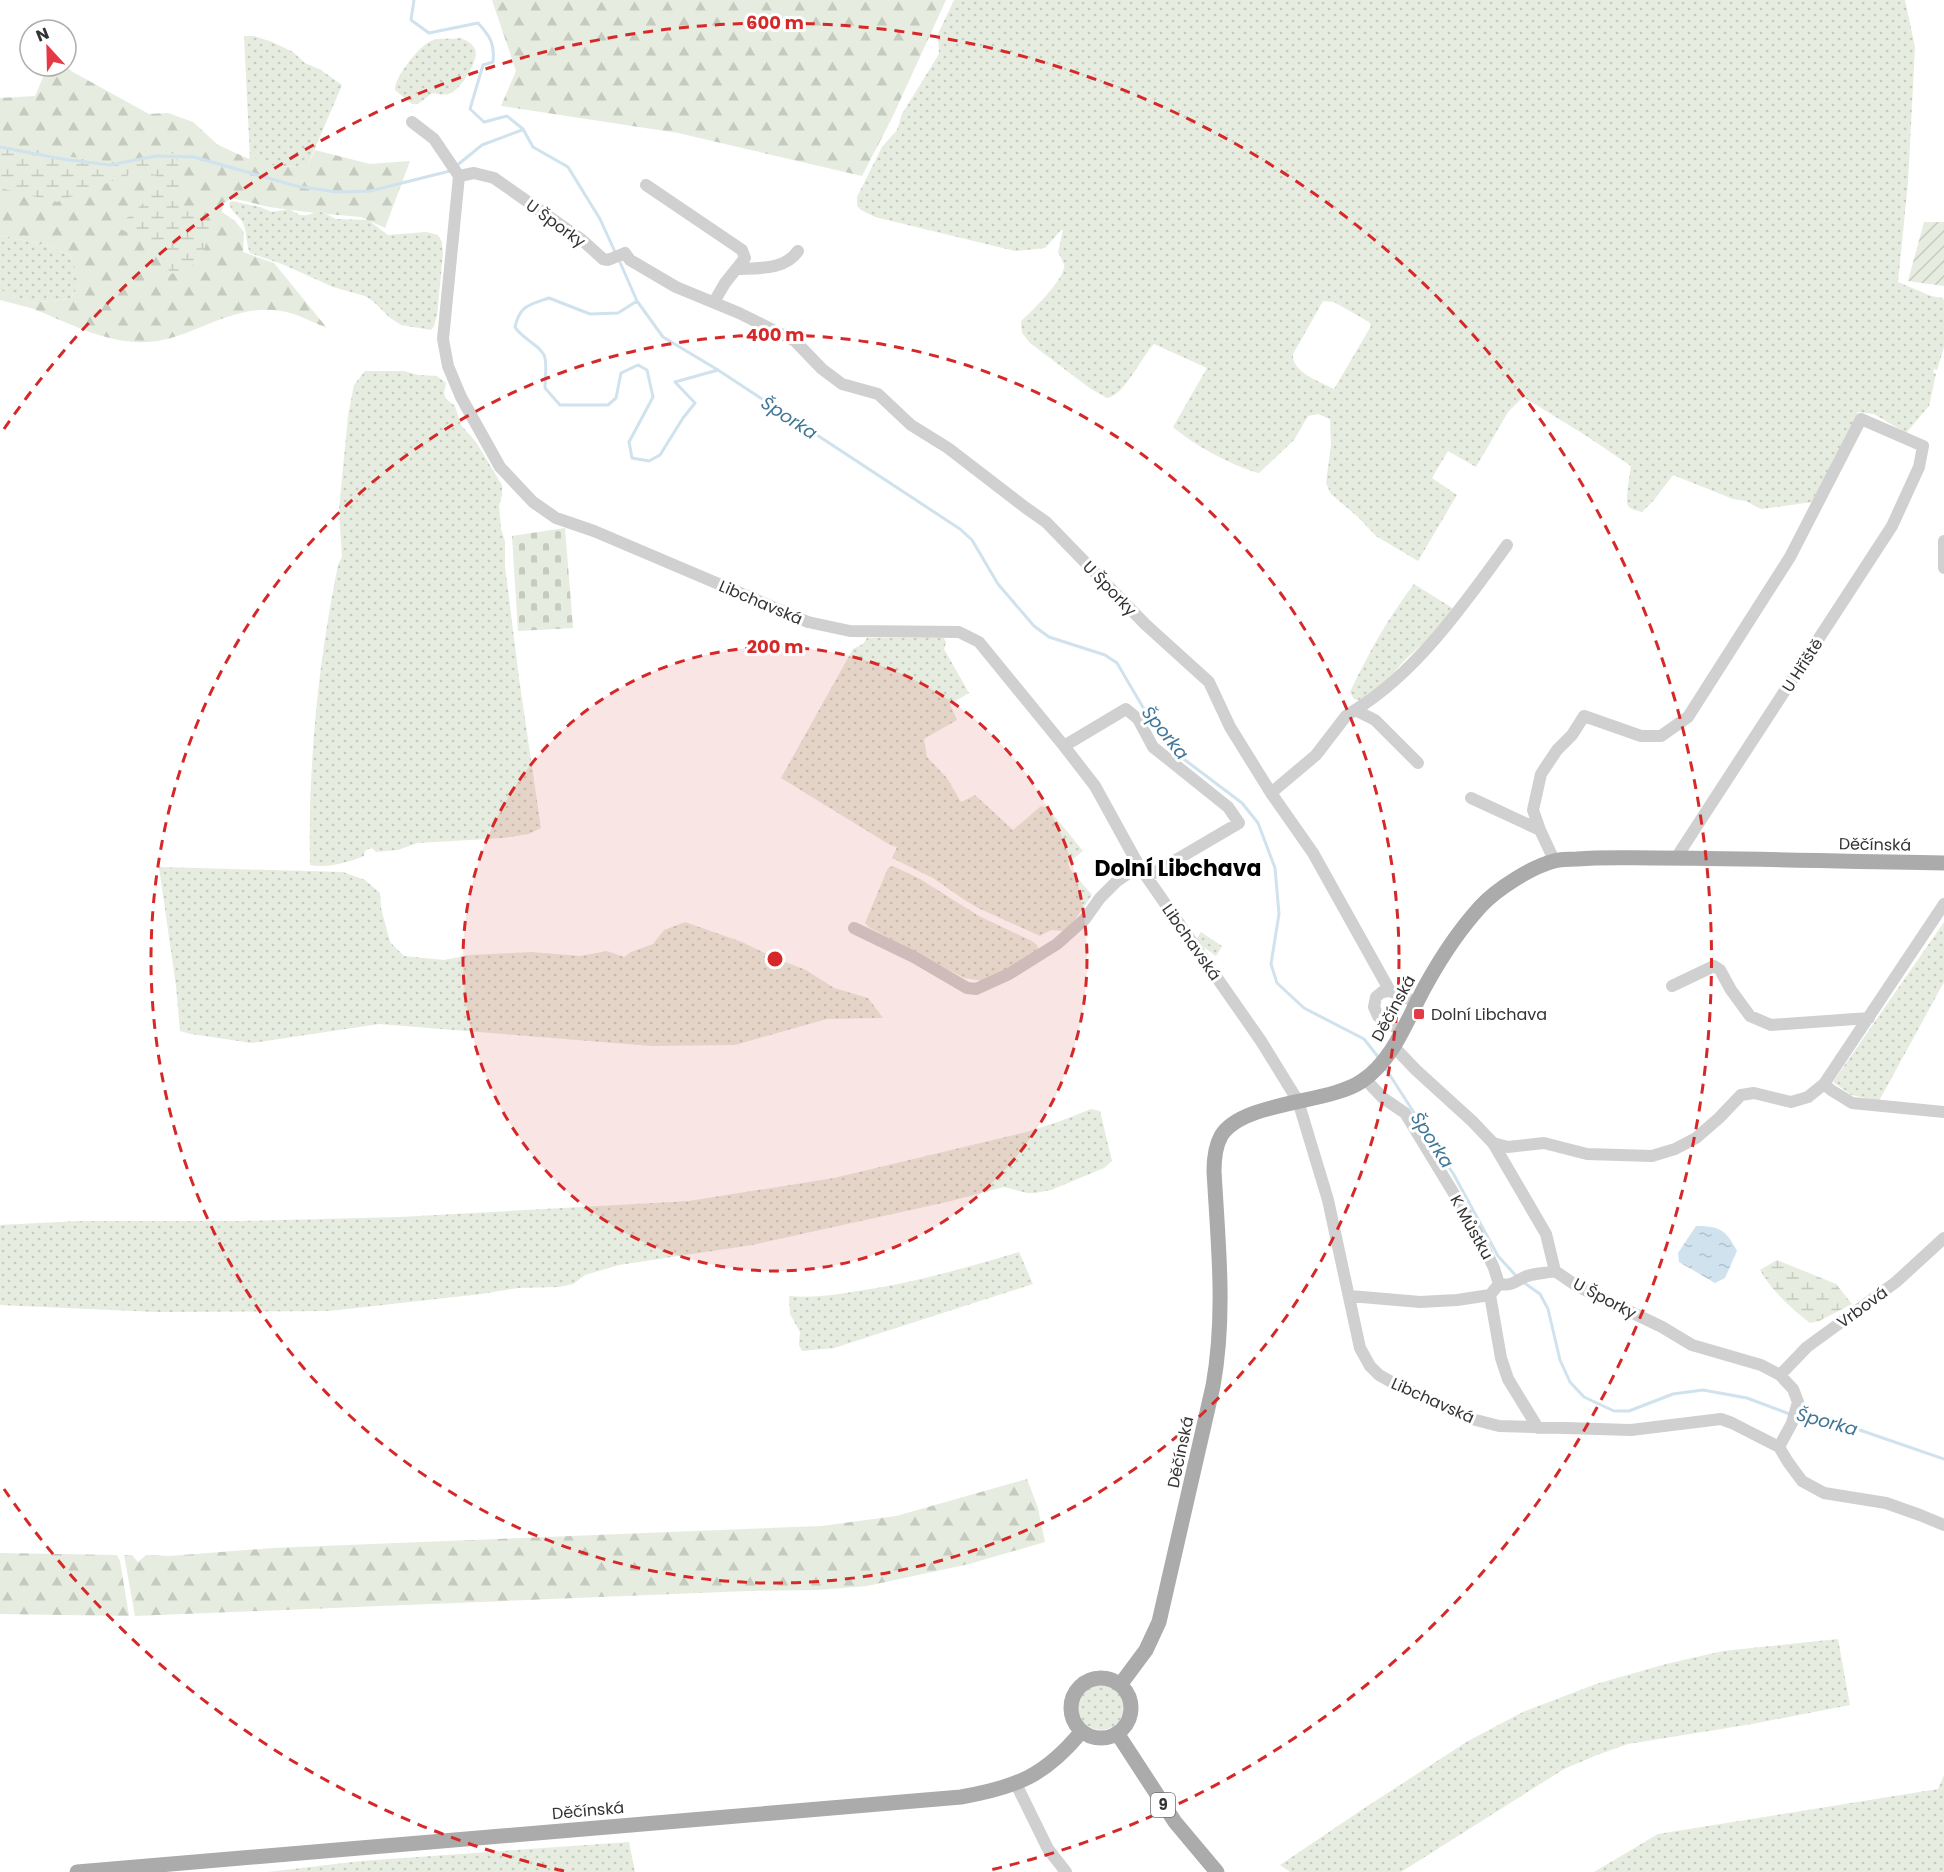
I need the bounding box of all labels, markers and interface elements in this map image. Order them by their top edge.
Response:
text: 600 m [746,10,804,35]
north arrow [18,18,78,78]
text: N [33,22,52,47]
street label: U Šporky [521,194,590,253]
text: 400 m [746,322,804,347]
water label: Šporka [756,390,822,445]
street label: U Šporky [1077,556,1142,621]
street label: Libchavská [715,575,806,630]
text: 200 m [747,634,803,659]
street label: U Hřiště [1776,634,1828,697]
water label: Šporka [1136,701,1195,765]
street label: Děčínská [1839,832,1911,857]
district label: Dolní Libchava [1095,853,1261,884]
street label: Libchavská [1157,899,1226,985]
centre of rings [765,949,785,969]
street label: Děčínská [1366,971,1421,1046]
place label: Dolní Libchava [1431,1003,1547,1026]
marker: Dolní Libchava [1412,1007,1426,1021]
water label: Šporka [1405,1107,1460,1173]
street label: K Můstku [1444,1191,1499,1264]
street label: U Šporky [1569,1272,1641,1325]
street label: Vrbová [1832,1281,1892,1334]
street label: Libchavská [1388,1372,1478,1429]
water label: Šporka [1794,1401,1860,1442]
street label: Děčínská [1162,1414,1199,1490]
road number: 9 [1151,1793,1175,1817]
street label: Děčínská [551,1796,625,1825]

